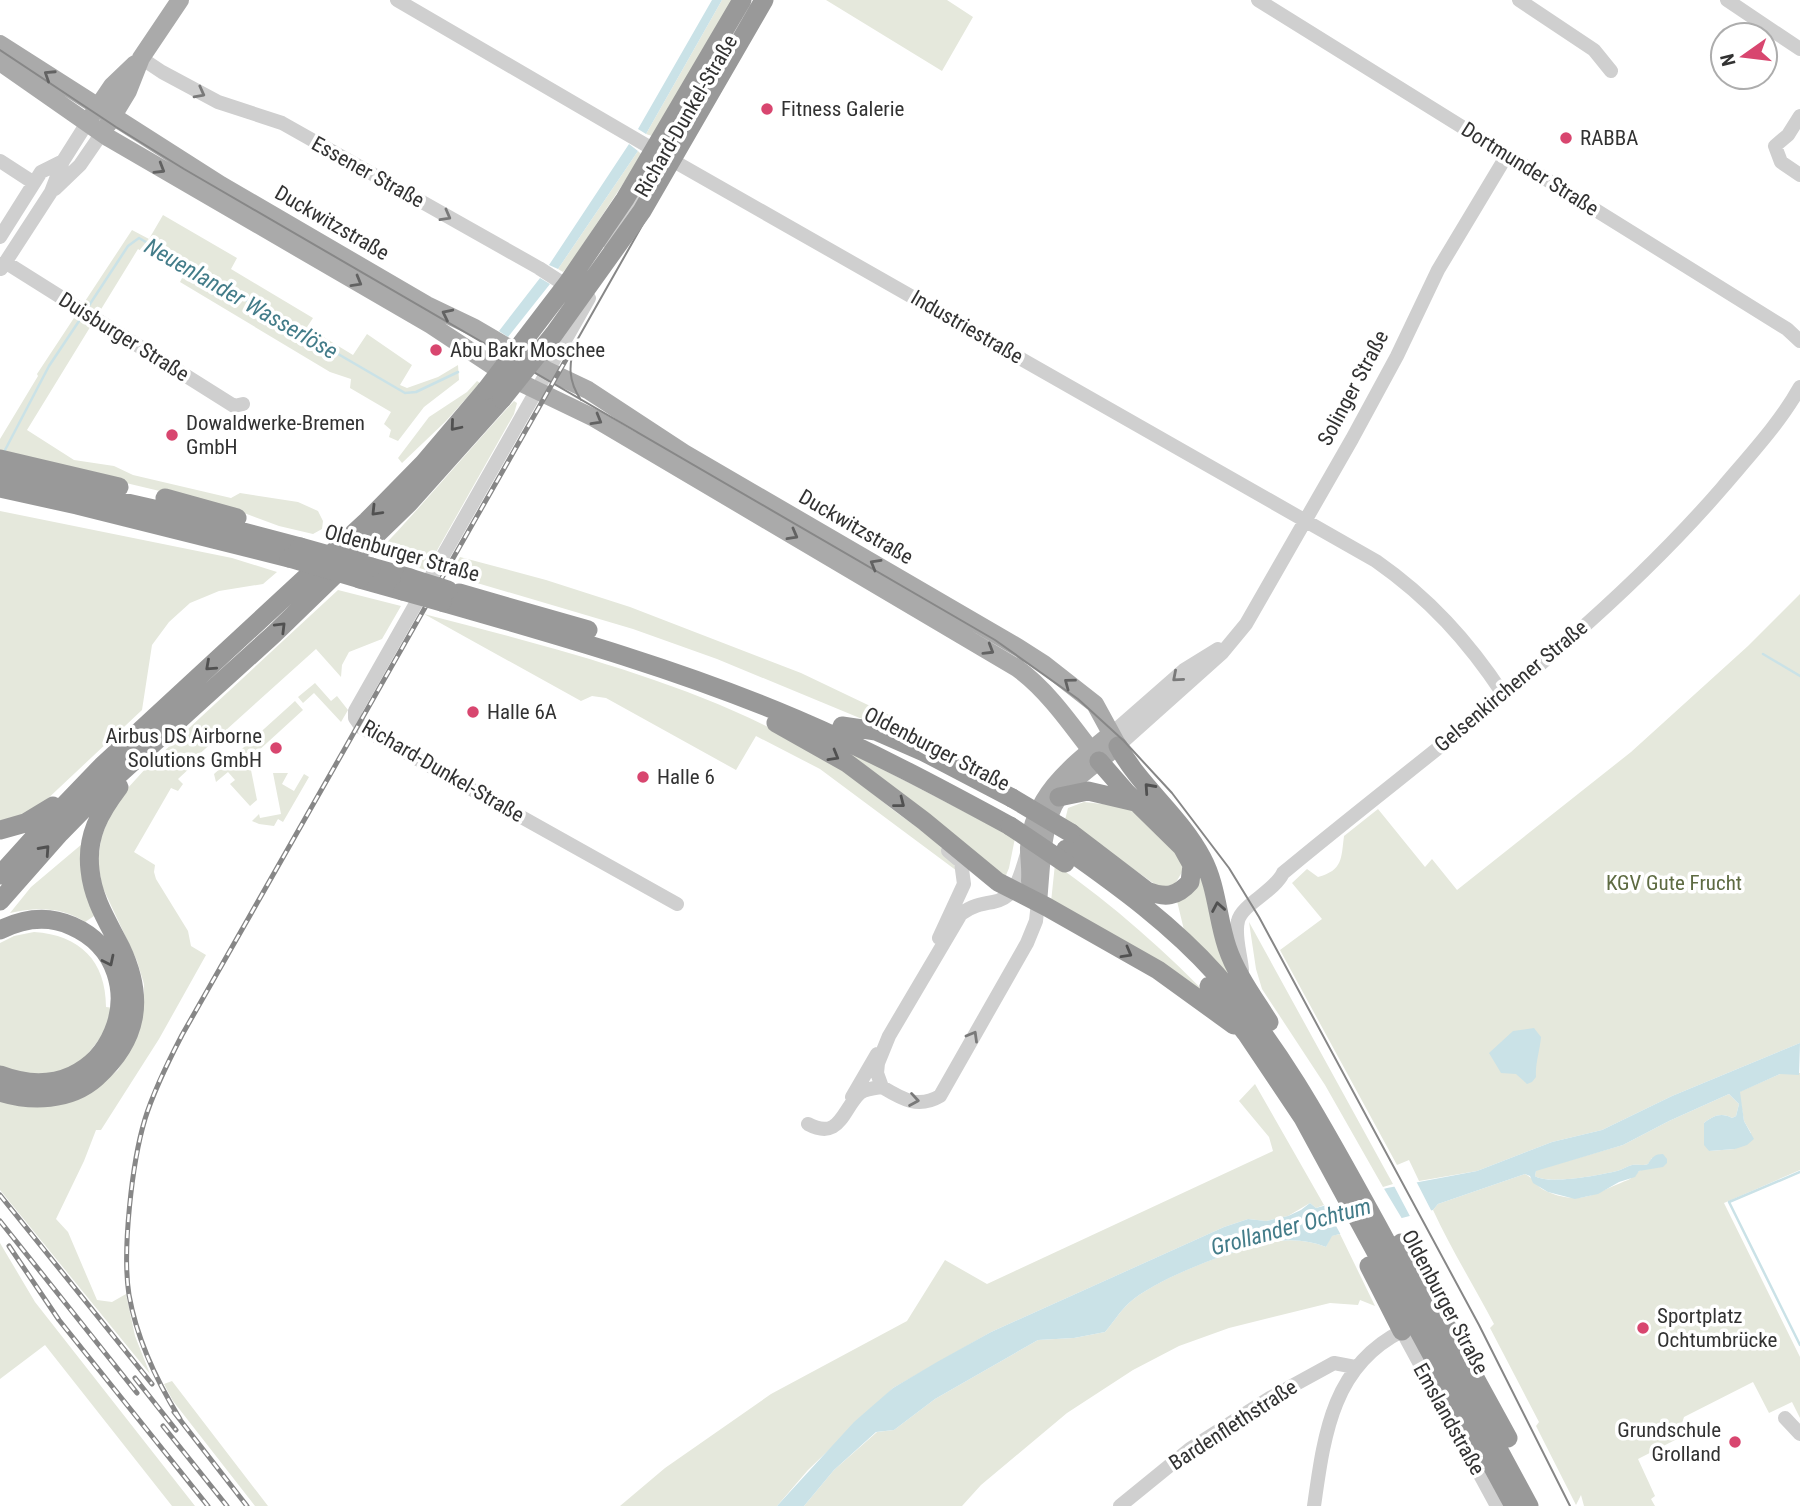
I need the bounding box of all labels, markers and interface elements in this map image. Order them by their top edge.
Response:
north arrow [1709,21,1779,91]
street label: Richard-Dunkel-Straße [630,31,742,201]
text: N [1715,52,1741,68]
one-way arrow [44,71,57,83]
one-way arrow [193,84,205,98]
place label: Fitness Galerie [781,97,904,121]
marker: Fitness Galerie [759,101,775,117]
street label: Dortmunder Straße [1457,117,1603,221]
place label: RABBA [1580,126,1638,150]
marker: RABBA [1558,130,1574,146]
street label: Essener Straße [308,131,428,213]
one-way arrow [153,160,166,173]
street label: Duckwitzstraße [271,181,393,265]
one-way arrow [439,208,452,221]
water label: Neuenlander Wasserlöse [140,233,342,365]
one-way arrow [350,274,363,287]
street label: Industriestraße [907,285,1027,369]
street label: Duisburger Straße [55,287,194,387]
one-way arrow [442,308,454,322]
street label: Solinger Straße [1313,326,1393,450]
place label: Abu Bakr Moschee [450,338,605,362]
marker: Abu Bakr Moschee [428,342,444,358]
place label: Dowaldwerke-Bremen GmbH [186,411,365,459]
one-way arrow [589,412,602,425]
one-way arrow [451,418,463,431]
marker: Dowaldwerke-Bremen GmbH [164,427,180,443]
street label: Duckwitzstraße [795,485,917,569]
one-way arrow [372,503,385,516]
street label: Oldenburger Straße [322,519,482,587]
one-way arrow [786,526,799,540]
one-way arrow [870,559,883,572]
street label: Gelsenkirchener Straße [1430,615,1592,757]
one-way arrow [273,622,286,635]
one-way arrow [982,642,995,655]
one-way arrow [205,658,218,670]
one-way arrow [1172,669,1185,681]
one-way arrow [1065,678,1077,691]
place label: Halle 6A [487,700,557,724]
street label: Oldenburger Straße [860,702,1014,796]
marker: Halle 6A [465,704,481,720]
street label: Richard-Dunkel-Straße [358,715,528,827]
place label: Airbus DS Airborne Solutions GmbH [105,724,262,772]
marker: Airbus DS Airborne Solutions GmbH [268,740,284,756]
one-way arrow [827,747,840,760]
place label: Halle 6 [657,765,715,789]
marker: Halle 6 [635,769,651,785]
one-way arrow [1145,783,1157,796]
one-way arrow [893,794,905,807]
one-way arrow [37,845,49,858]
park label: KGV Gute Frucht [1606,871,1742,895]
one-way arrow [1211,902,1226,913]
one-way arrow [1120,945,1133,958]
one-way arrow [100,954,114,966]
one-way arrow [965,1031,978,1044]
one-way arrow [908,1092,920,1107]
water label: Grollander Ochtum [1208,1193,1374,1261]
street label: Oldenburger Straße [1397,1226,1493,1378]
place label: Sportplatz Ochtumbrücke [1657,1304,1778,1352]
marker: Sportplatz Ochtumbrücke [1635,1320,1651,1336]
street label: Emslandstraße [1408,1359,1490,1479]
street label: Bardenflethstraße [1165,1375,1302,1475]
place label: Grundschule Grolland [1617,1418,1721,1466]
marker: Grundschule Grolland [1727,1434,1743,1450]

